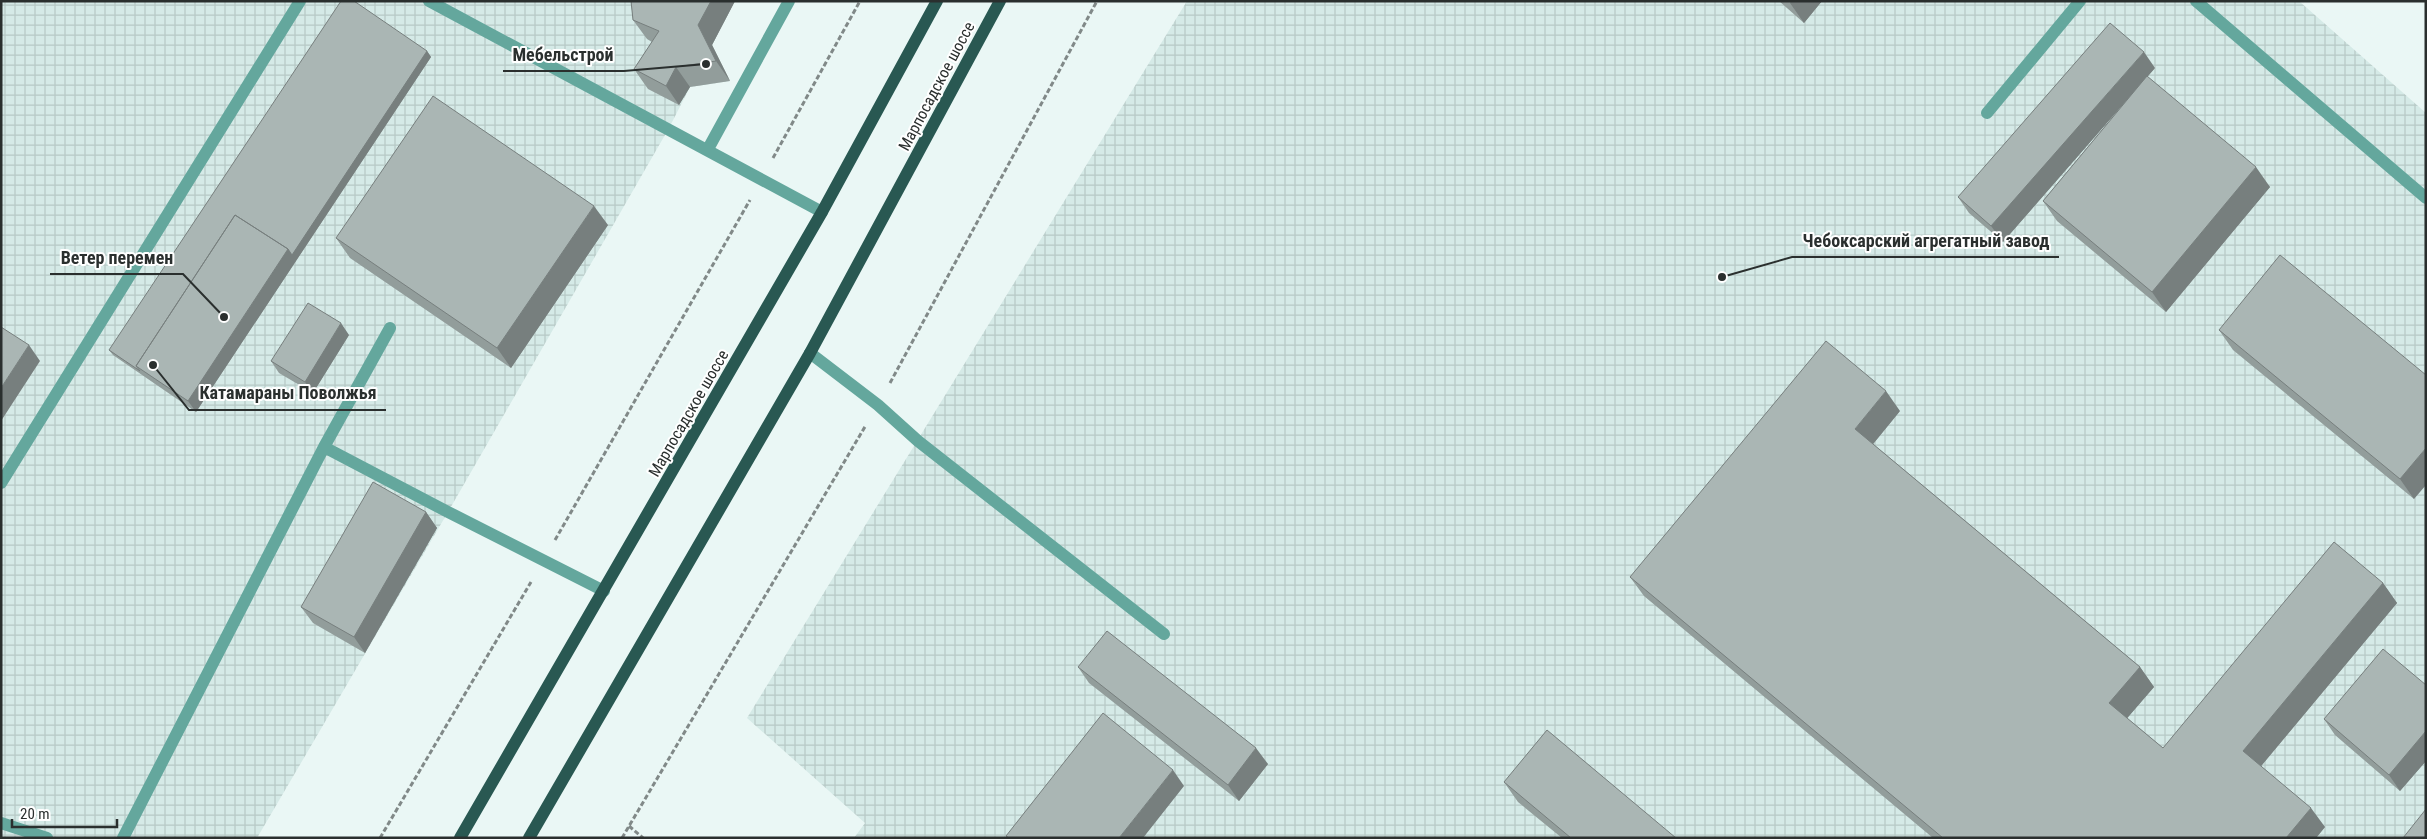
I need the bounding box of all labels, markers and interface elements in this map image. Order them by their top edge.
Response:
street label: Марпосадское шоссе [894,19,978,154]
callout: Мебельстрой [503,38,624,71]
text: Мебельстрой [512,44,614,65]
callout: Чебоксарский агрегатный завод [1792,224,2059,257]
text: Чебоксарский агрегатный завод [1803,230,2049,251]
callout: Ветер перемен [50,241,183,274]
text: Ветер перемен [61,247,173,268]
street label: Марпосадское шоссе [644,347,732,480]
callout: Катамараны Поволжья [189,377,386,410]
text: Катамараны Поволжья [199,382,377,403]
scale bar [12,796,118,828]
text: 20 m [20,805,50,823]

